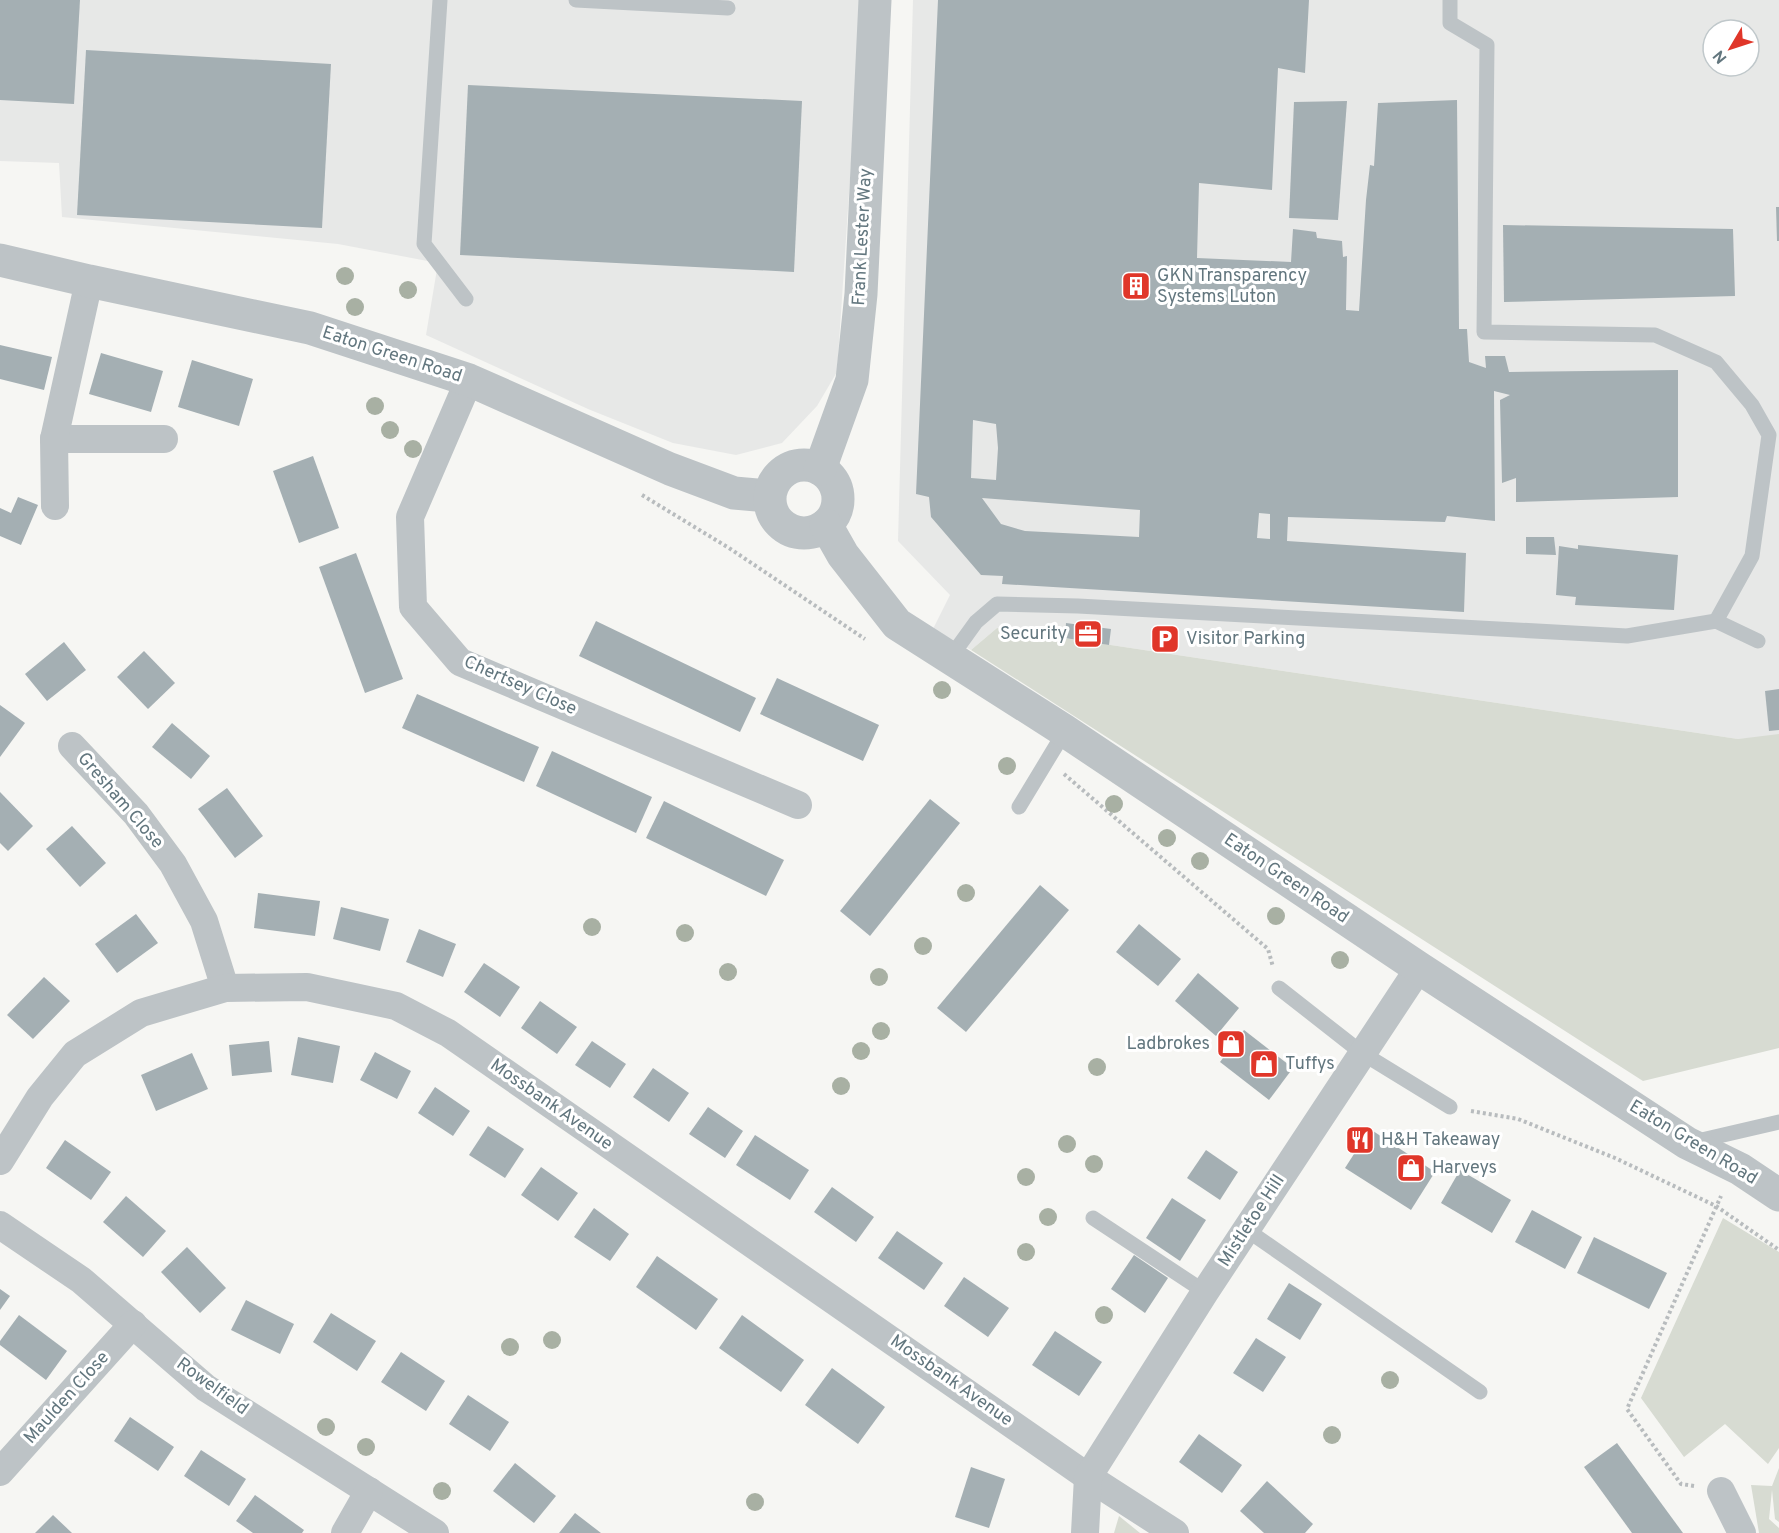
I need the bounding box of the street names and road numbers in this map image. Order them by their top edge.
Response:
street label: Frank Lester Way [848,168,878,306]
street label: Eaton Green Road [319,322,465,388]
street label: Chertsey Close [460,651,580,721]
street label: Gresham Close [72,748,168,854]
street label: Eaton Green Road [1219,829,1353,929]
street label: Mossbank Avenue [485,1054,617,1156]
street label: Eaton Green Road [1625,1096,1761,1190]
street label: Mistletoe Hill [1214,1171,1290,1271]
street label: Mossbank Avenue [885,1330,1017,1432]
street label: Maulden Close [19,1347,115,1449]
street label: Rowelfield [171,1353,253,1421]

